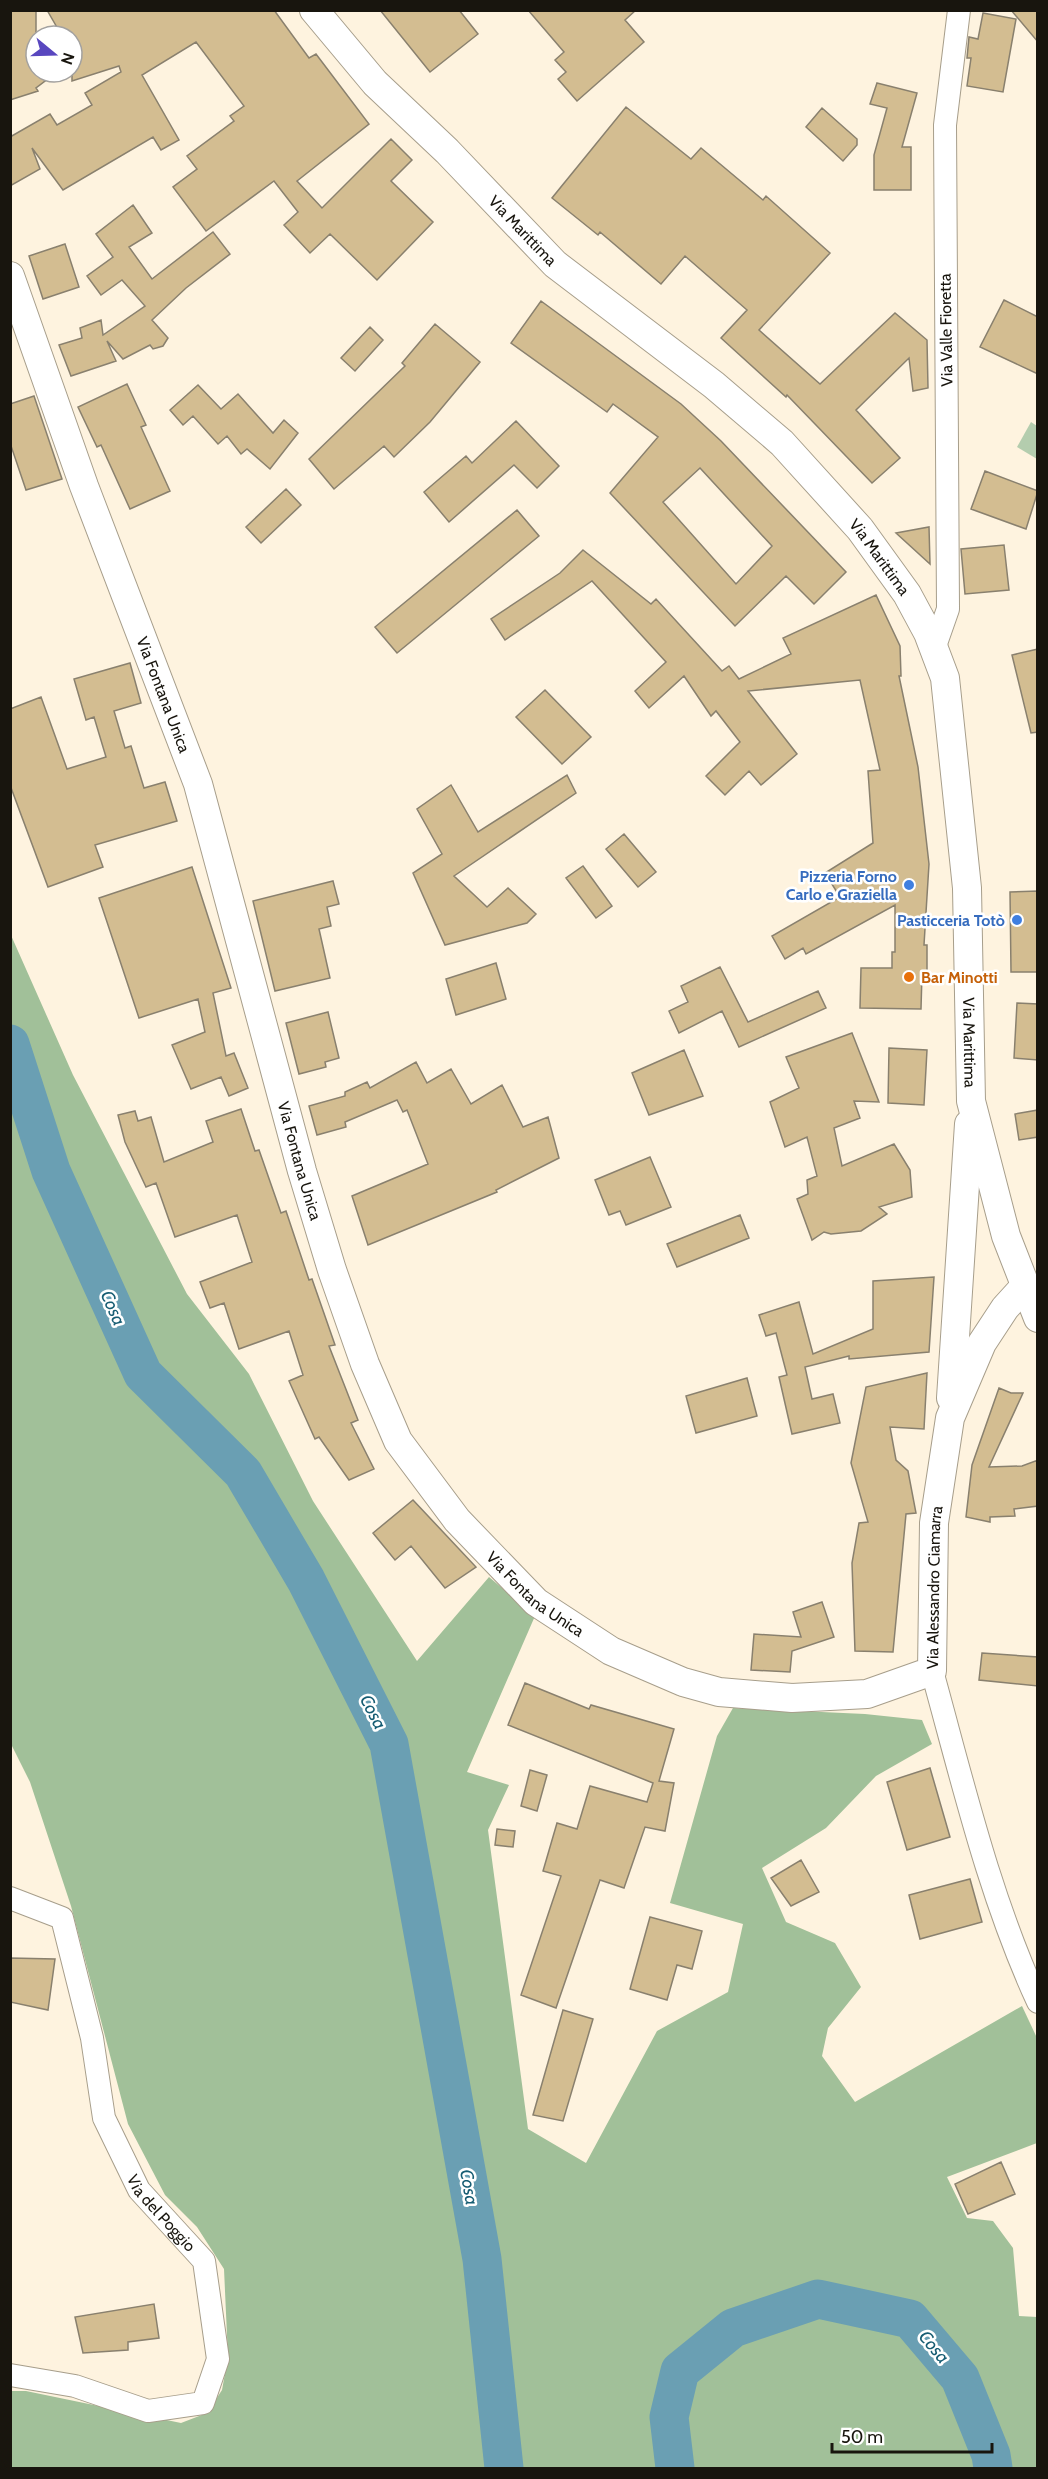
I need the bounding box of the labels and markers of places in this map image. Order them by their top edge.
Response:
place label: Pizzeria Forno Carlo e Graziella [786,867,897,904]
marker: Pizzeria Forno Carlo e Graziella [902,878,916,892]
place label: Pasticceria Totò [897,911,1005,930]
marker: Pasticceria Totò [1010,913,1024,927]
place label: Bar Minotti [921,968,998,987]
marker: Bar Minotti [902,970,916,984]

